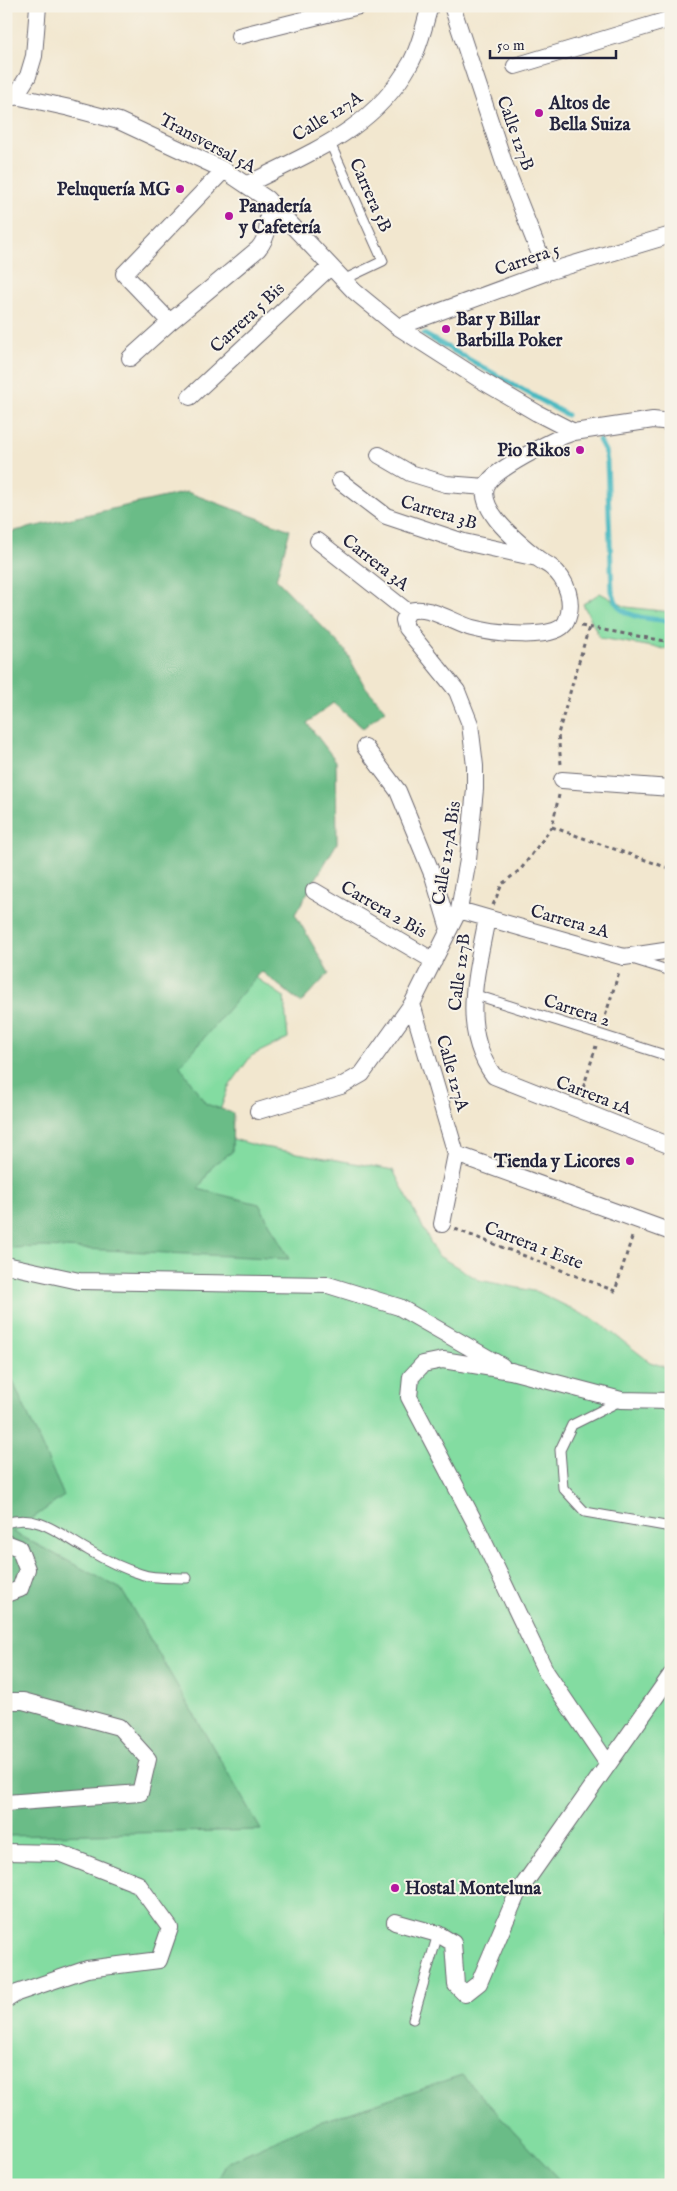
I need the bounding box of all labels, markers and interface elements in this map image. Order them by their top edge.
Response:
scale bar [490,28,616,60]
text: 50 m [497,36,525,55]
street label: Calle 127A [289,86,368,148]
street label: Calle 127B [490,93,539,174]
place label: Altos de Bella Suiza [548,93,631,137]
marker: Altos de Bella Suiza [533,107,545,119]
street label: Transversal 5A [155,109,260,180]
street label: Carrera 5B [343,155,396,236]
place label: Peluquería MG [57,179,171,202]
marker: Peluquería MG [174,183,186,195]
place label: Panadería y Cafetería [238,196,322,240]
marker: Panadería y Cafetería [223,210,235,222]
street label: Carrera 5 [492,238,563,282]
street label: Carrera 5 Bis [206,278,290,359]
place label: Bar y Billar Barbilla Poker [456,309,563,353]
marker: Bar y Billar Barbilla Poker [440,323,452,335]
place label: Pio Rikos [497,440,571,463]
marker: Pio Rikos [574,444,586,456]
street label: Carrera 3B [397,491,480,536]
street label: Carrera 3A [337,530,414,597]
street label: Calle 127A Bis [428,800,467,907]
street label: Carrera 2 Bis [336,876,431,944]
street label: Carrera 2A [527,900,613,945]
street label: Calle 127B [444,932,477,1012]
street label: Carrera 2 [540,990,613,1033]
street label: Calle 127A [430,1033,474,1115]
street label: Carrera 1A [552,1071,635,1122]
place label: Tienda y Licores [493,1151,621,1174]
marker: Tienda y Licores [624,1155,636,1167]
street label: Carrera 1 Este [481,1217,586,1276]
place label: Hostal Monteluna [405,1878,542,1901]
marker: Hostal Monteluna [389,1882,401,1894]

